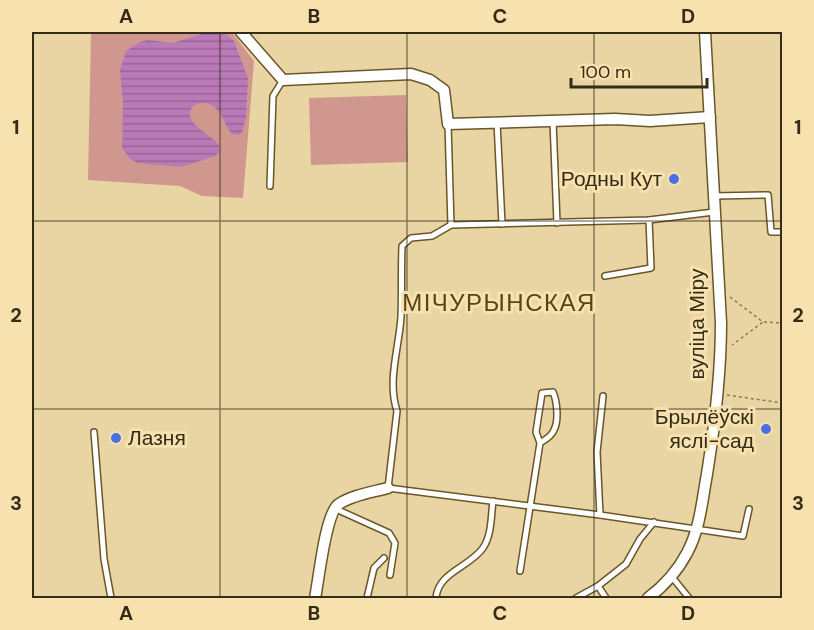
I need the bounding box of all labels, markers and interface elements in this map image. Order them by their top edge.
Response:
text: A [119,3,133,29]
text: B [308,3,320,29]
text: C [493,3,507,29]
text: D [681,3,695,29]
scale bar [571,51,708,89]
text: 100 m [580,60,631,84]
text: 1 [12,114,20,140]
text: 1 [794,114,802,140]
place label: Родны Кут [561,165,662,193]
marker: Родны Кут [667,172,681,186]
street label: вуліца Міру [683,268,711,380]
district label: МІЧУРЫНСКАЯ [402,287,596,318]
text: 2 [10,302,22,328]
text: 2 [792,302,804,328]
place label: Брылёўскі яслі-сад [655,403,754,455]
marker: Брылёўскі яслі-сад [759,422,773,436]
place label: Лазня [128,424,186,452]
marker: Лазня [109,431,123,445]
text: 3 [10,490,22,516]
text: 3 [792,490,804,516]
text: A [119,600,133,626]
text: B [308,600,320,626]
text: C [493,600,507,626]
text: D [681,600,695,626]

